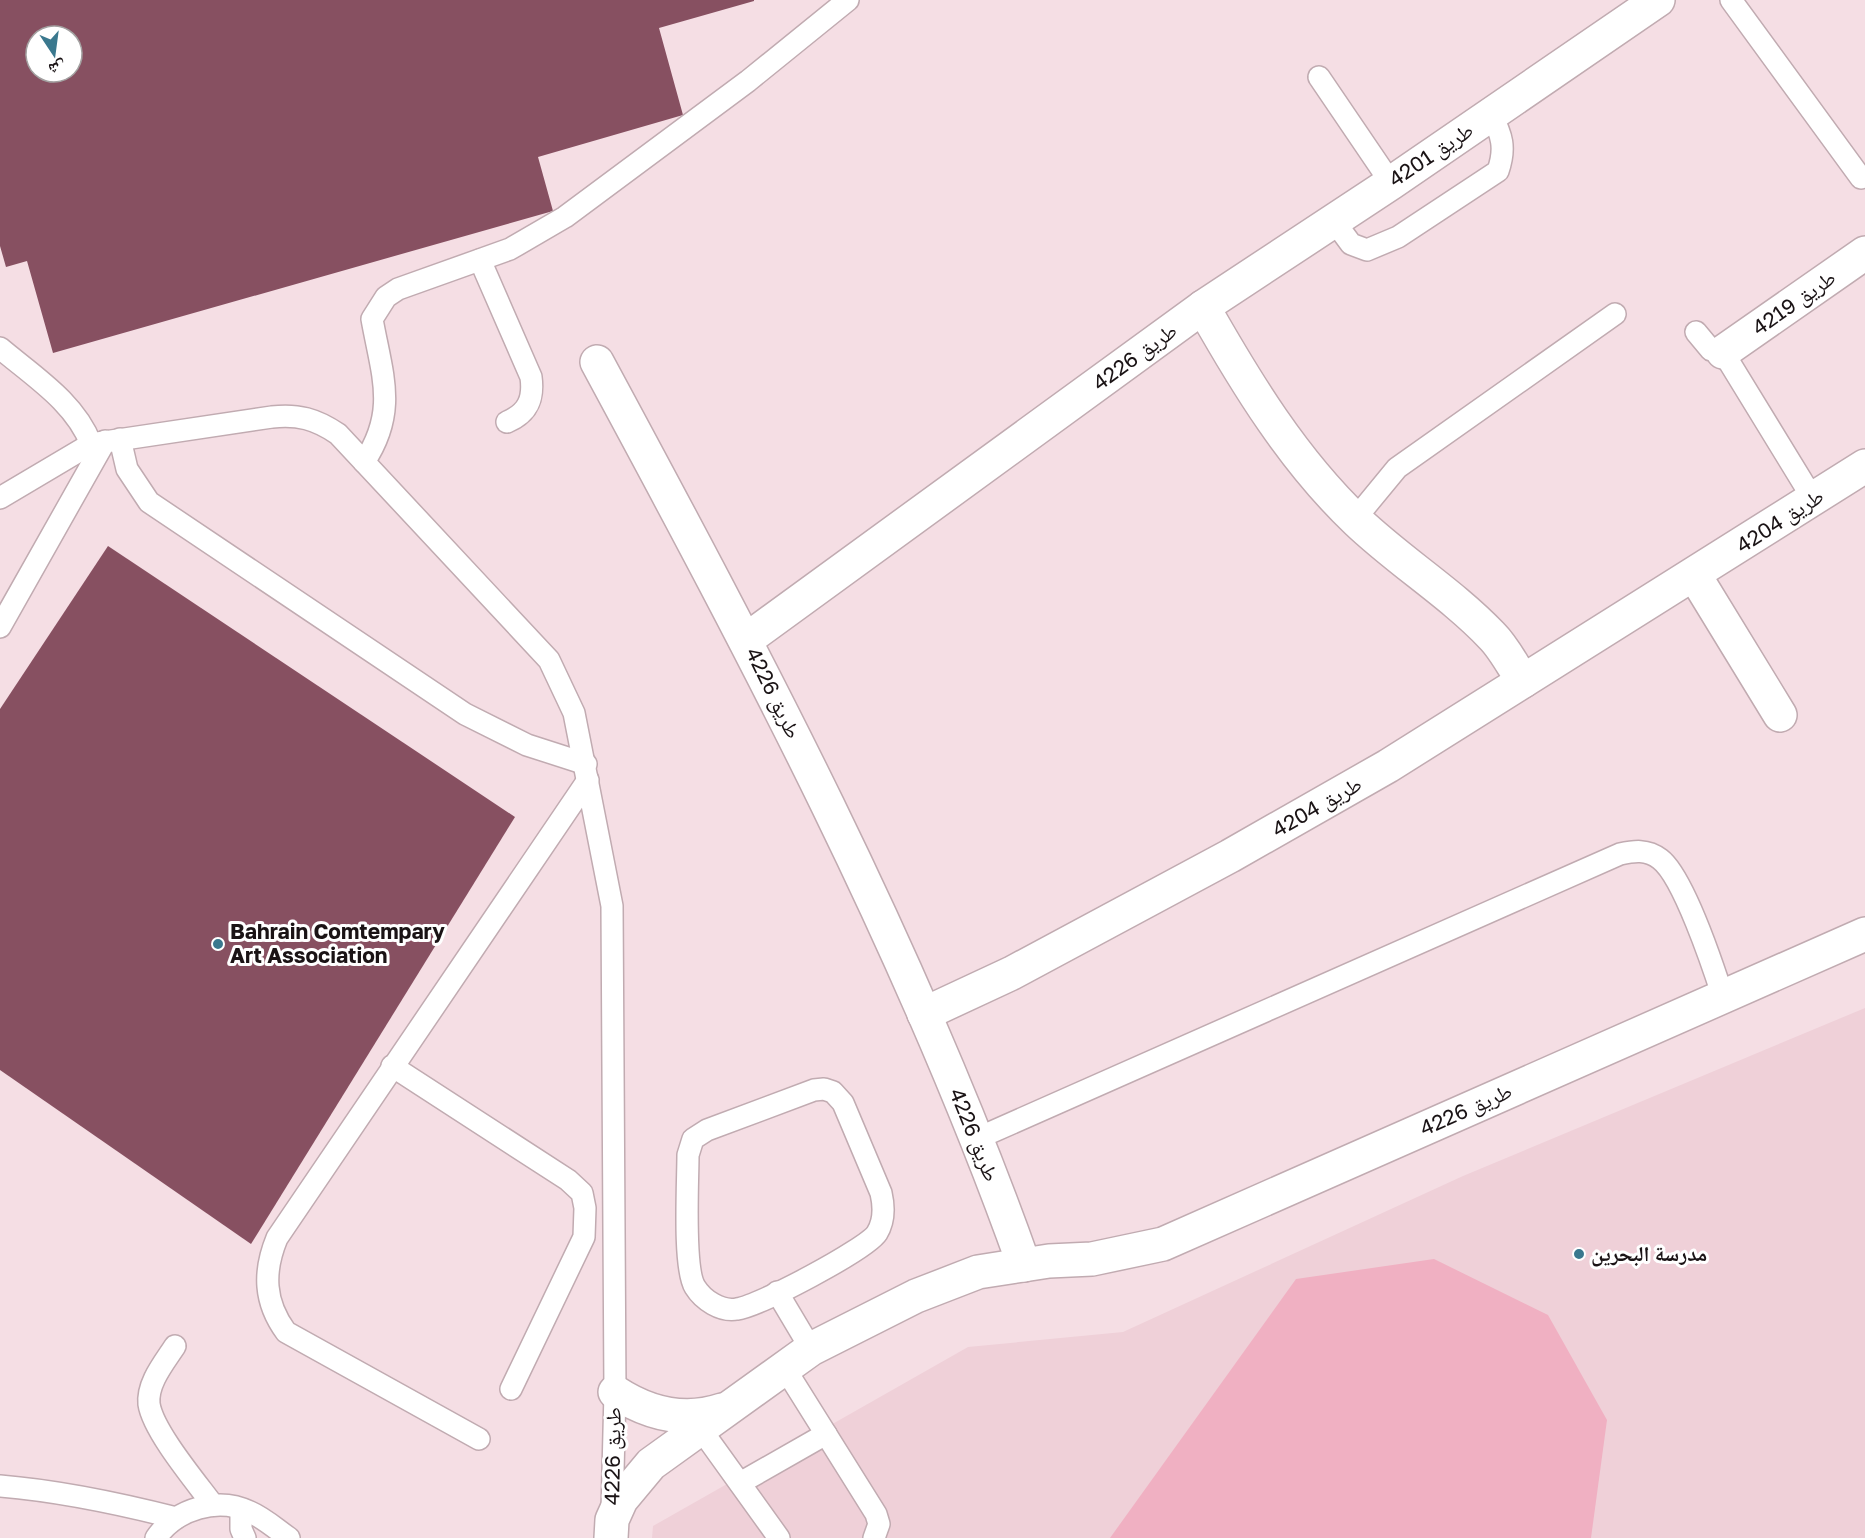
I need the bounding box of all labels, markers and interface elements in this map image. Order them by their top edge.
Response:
north arrow [24,24,84,84]
text: ش [47,57,68,80]
street label: طريق 4201 [1383,116,1478,193]
street label: طريق 4219 [1747,264,1841,341]
street label: طريق 4226 [1087,317,1182,396]
street label: طريق 4204 [1731,482,1829,559]
street label: طريق 4226 [740,643,807,743]
street label: طريق 4204 [1267,770,1366,843]
place label: Bahrain Comtempary Art Association [230,918,445,968]
marker: Bahrain Comtempary Art Association [211,937,225,951]
street label: طريق 4226 [1415,1077,1516,1142]
street label: طريق 4226 [944,1084,1005,1185]
place label: مدرسة البحرين [1591,1240,1707,1267]
marker: مدرسة البحرين [1572,1247,1586,1261]
street label: طريق 4226 [598,1407,627,1505]

